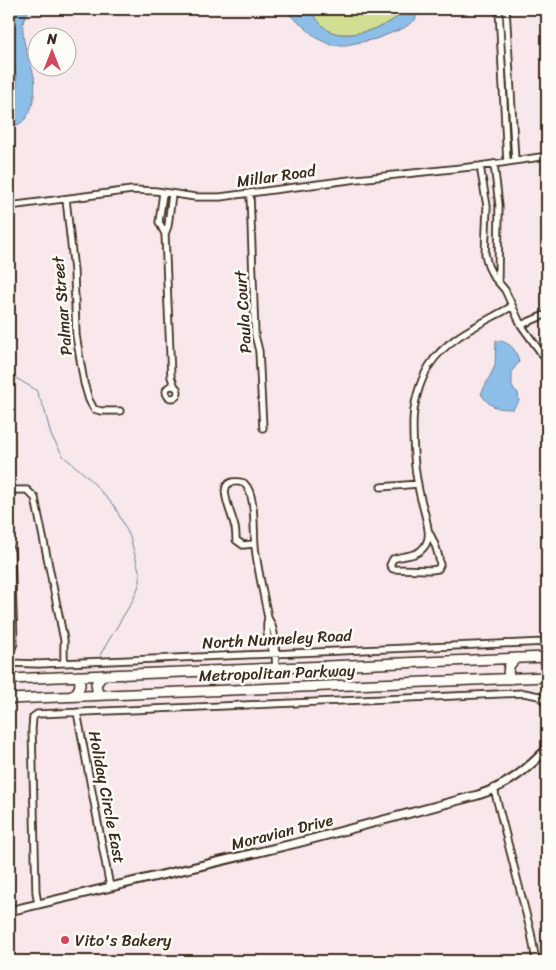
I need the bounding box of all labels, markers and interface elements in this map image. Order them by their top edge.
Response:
text: N [46,27,57,52]
north arrow [28,28,78,78]
street label: Millar Road [235,156,319,196]
street label: Palmar Street [43,255,81,357]
street label: Paula Court [226,269,260,354]
street label: North Nunneley Road [202,621,354,657]
street label: Metropolitan Parkway [198,656,356,690]
street label: Holiday Circle East [80,728,134,866]
street label: Moravian Drive [228,805,336,859]
place label: Vito's Bakery [75,926,172,955]
marker: Vito's Bakery [59,934,71,946]

